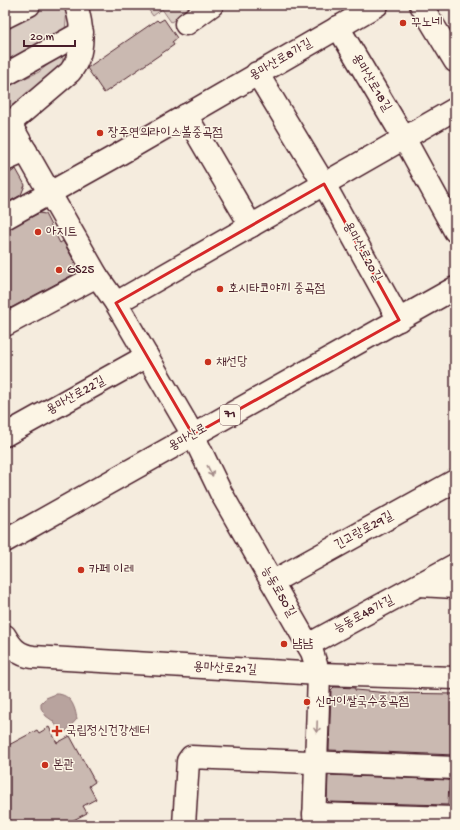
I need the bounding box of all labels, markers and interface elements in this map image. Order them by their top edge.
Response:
place label: 꾸노네 [411,16,442,31]
marker: 꾸노네 [398,18,408,28]
scale bar [24,22,75,48]
text: 20 m [30,31,55,45]
street label: 용마산로8가길 [247,36,315,84]
street label: 용마산로18길 [348,51,394,115]
place label: 장주연의라이스볼중곡점 [108,125,223,141]
marker: 장주연의라이스볼중곡점 [95,128,105,138]
street label: 용마산로20길 [339,219,385,285]
place label: 아지트 [46,225,77,240]
marker: 아지트 [33,227,43,237]
place label: GS25 [67,263,95,278]
marker: GS25 [54,265,64,275]
place label: 호시타코야끼 중곡점 [228,282,325,297]
marker: 호시타코야끼 중곡점 [215,284,225,294]
place label: 채선당 [216,355,248,370]
marker: 채선당 [203,357,213,367]
street label: 용마산로22길 [44,374,108,418]
road number: 71 [220,405,240,425]
street label: 용마산로 [166,421,210,455]
one-way arrow [207,464,214,476]
street label: 긴고랑로29길 [332,509,396,553]
place label: 카페 이레 [89,563,134,578]
street label: 능동로50길 [257,564,299,620]
marker: 카페 이레 [76,565,86,575]
street label: 능동로48가길 [332,593,396,637]
place label: 냠냠 [292,637,313,652]
marker: 냠냠 [279,639,289,649]
street label: 용마산로21길 [193,660,257,678]
place label: 신머이쌀국수중곡점 [315,695,409,710]
marker: 신머이쌀국수중곡점 [302,697,312,707]
one-way arrow [314,720,321,733]
place label: 국립정신건강센터 [66,724,150,739]
marker: 국립정신건강센터 [51,725,63,737]
place label: 본관 [53,758,74,773]
marker: 본관 [40,760,50,770]

